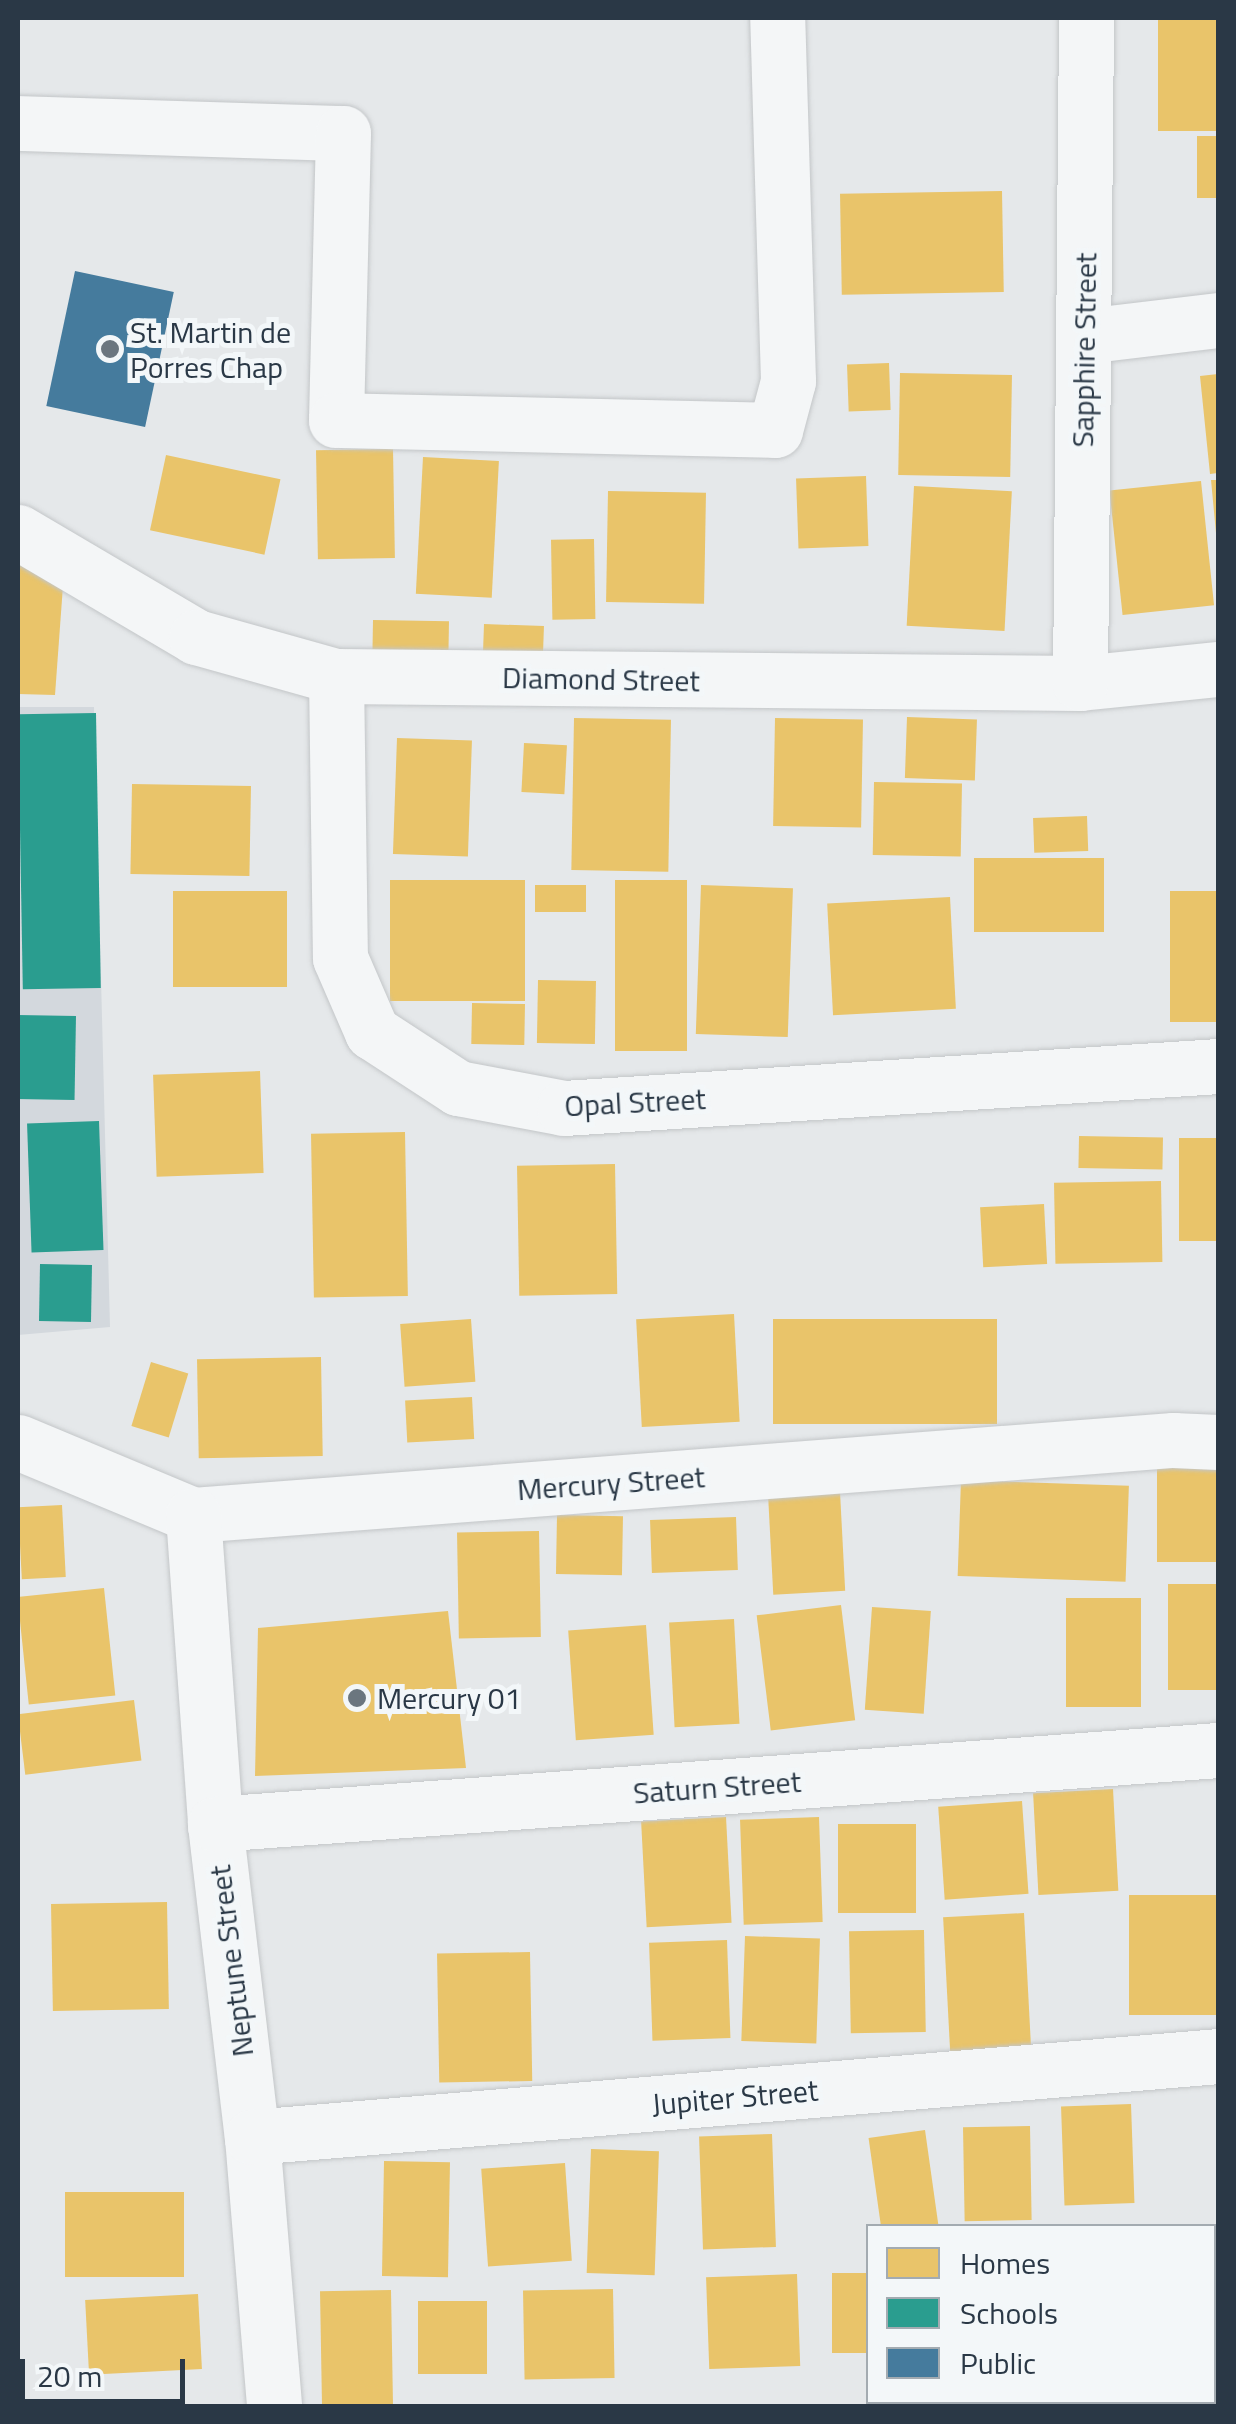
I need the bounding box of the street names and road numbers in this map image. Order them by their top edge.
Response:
street label: Sapphire Street [1064,252,1104,448]
street label: Diamond Street [502,659,700,699]
street label: Opal Street [563,1080,707,1124]
street label: Mercury Street [516,1458,706,1508]
street label: Saturn Street [632,1763,802,1811]
street label: Neptune Street [201,1863,261,2059]
street label: Jupiter Street [650,2072,820,2122]

